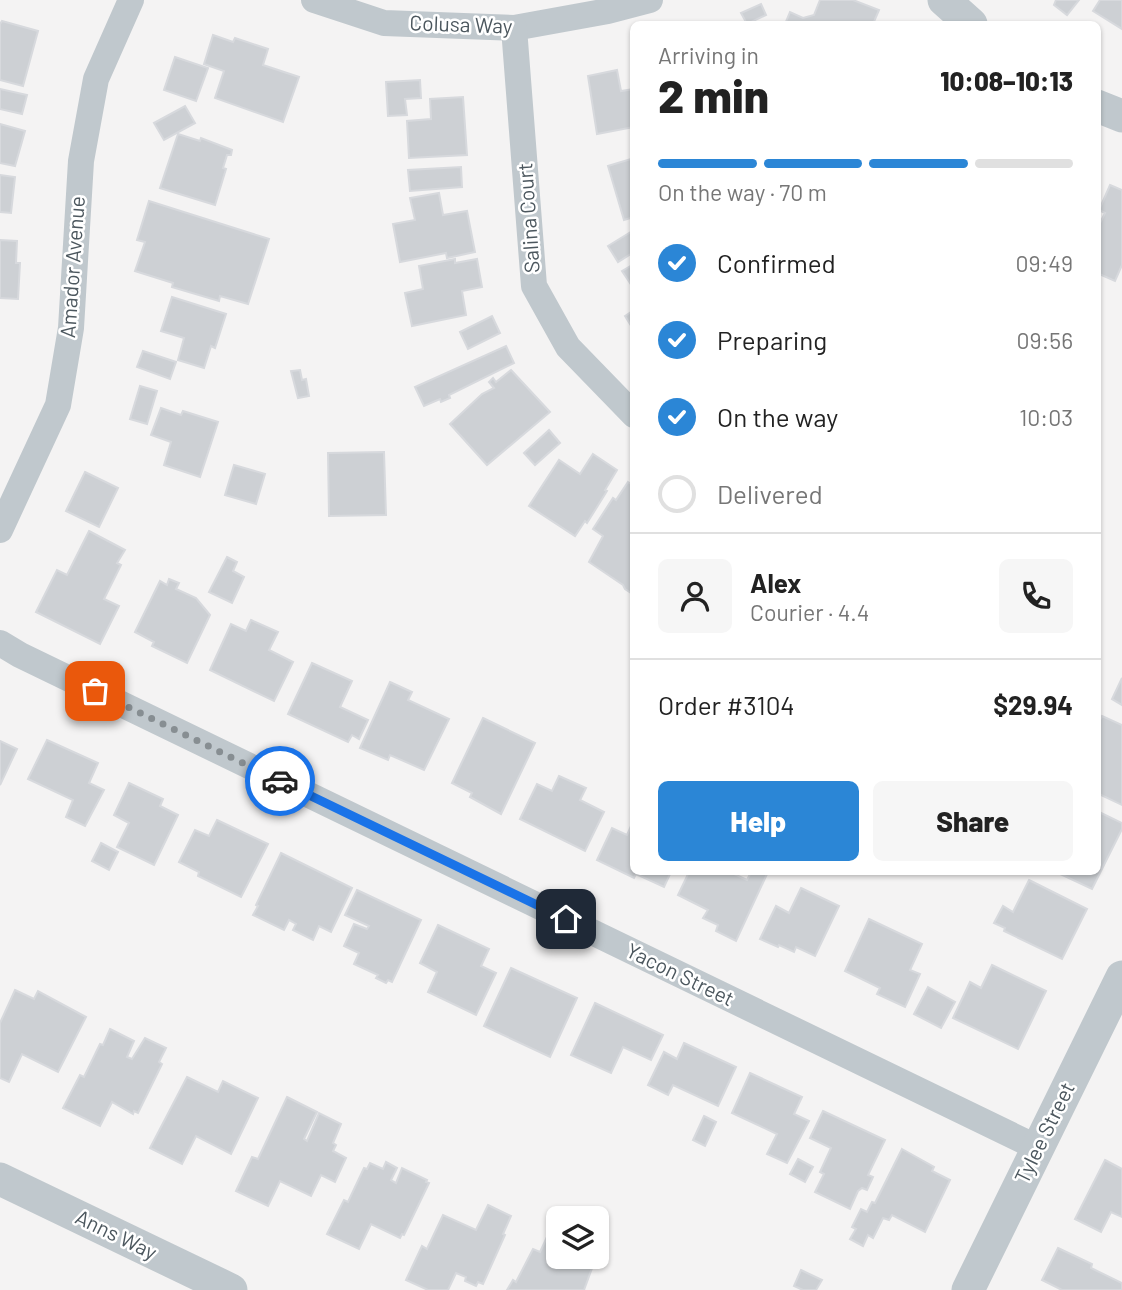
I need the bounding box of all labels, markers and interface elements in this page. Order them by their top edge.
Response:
street label: Colusa Way [409,9,513,38]
text: Arriving in [658,41,759,69]
text: 10:08–10:13 [940,65,1073,96]
text: 2 min [658,67,769,122]
street label: Salina Court [511,162,544,274]
text: On the way · 70 m [658,178,827,206]
street label: Amador Avenue [54,195,89,339]
icon: check [658,244,696,282]
text: Confirmed [717,247,836,278]
text: 09:49 [1016,249,1073,277]
icon: check [658,321,696,359]
text: Preparing [717,324,827,355]
text: 09:56 [1017,326,1073,354]
icon: check [658,398,696,436]
text: On the way [717,401,838,432]
text: 10:03 [1019,403,1073,431]
text: Delivered [717,478,823,509]
button: person [658,559,732,633]
button: phone [999,559,1073,633]
text: Alex [750,567,801,598]
text: Courier · 4.4 [750,598,869,626]
pin [65,661,125,721]
icon: bag [76,672,114,710]
text: Order #3104 [658,689,795,720]
text: $29.94 [993,689,1073,720]
courier [245,746,315,816]
icon: car [261,762,299,800]
button: Help [658,781,859,861]
button: Share [873,781,1073,861]
pin [536,889,596,949]
icon: home [547,900,585,938]
street label: Yacon Street [623,937,739,1010]
street label: Tylee Street [1008,1078,1079,1187]
street label: Anns Way [72,1203,162,1264]
map controls [546,1206,609,1269]
button: layers [546,1206,609,1269]

